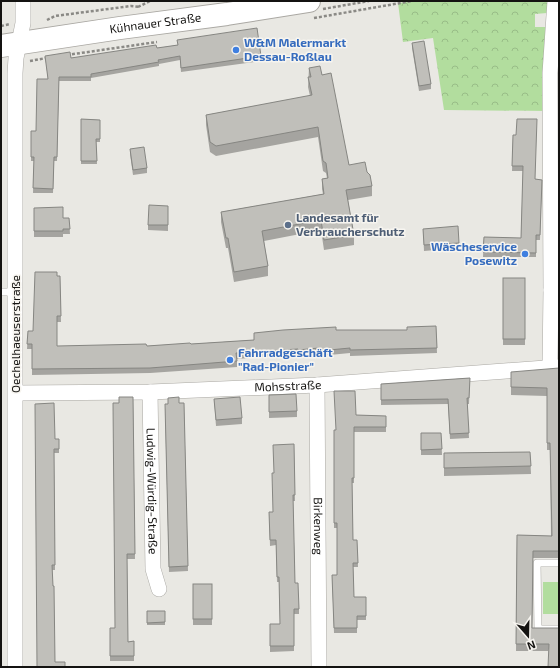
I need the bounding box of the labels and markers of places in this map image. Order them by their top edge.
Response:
place label: W&M Malermarkt Dessau-Roßlau [244,35,346,63]
marker: W&M Malermarkt Dessau-Roßlau [231,45,241,55]
place label: Landesamt für Verbraucherschutz [296,210,405,238]
marker: Landesamt für Verbraucherschutz [283,220,293,230]
place label: Wäscheservice Posewitz [431,239,517,267]
marker: Wäscheservice Posewitz [520,249,530,259]
place label: Fahrradgeschäft "Rad-Pionier" [238,345,333,373]
marker: Fahrradgeschäft "Rad-Pionier" [225,355,235,365]

